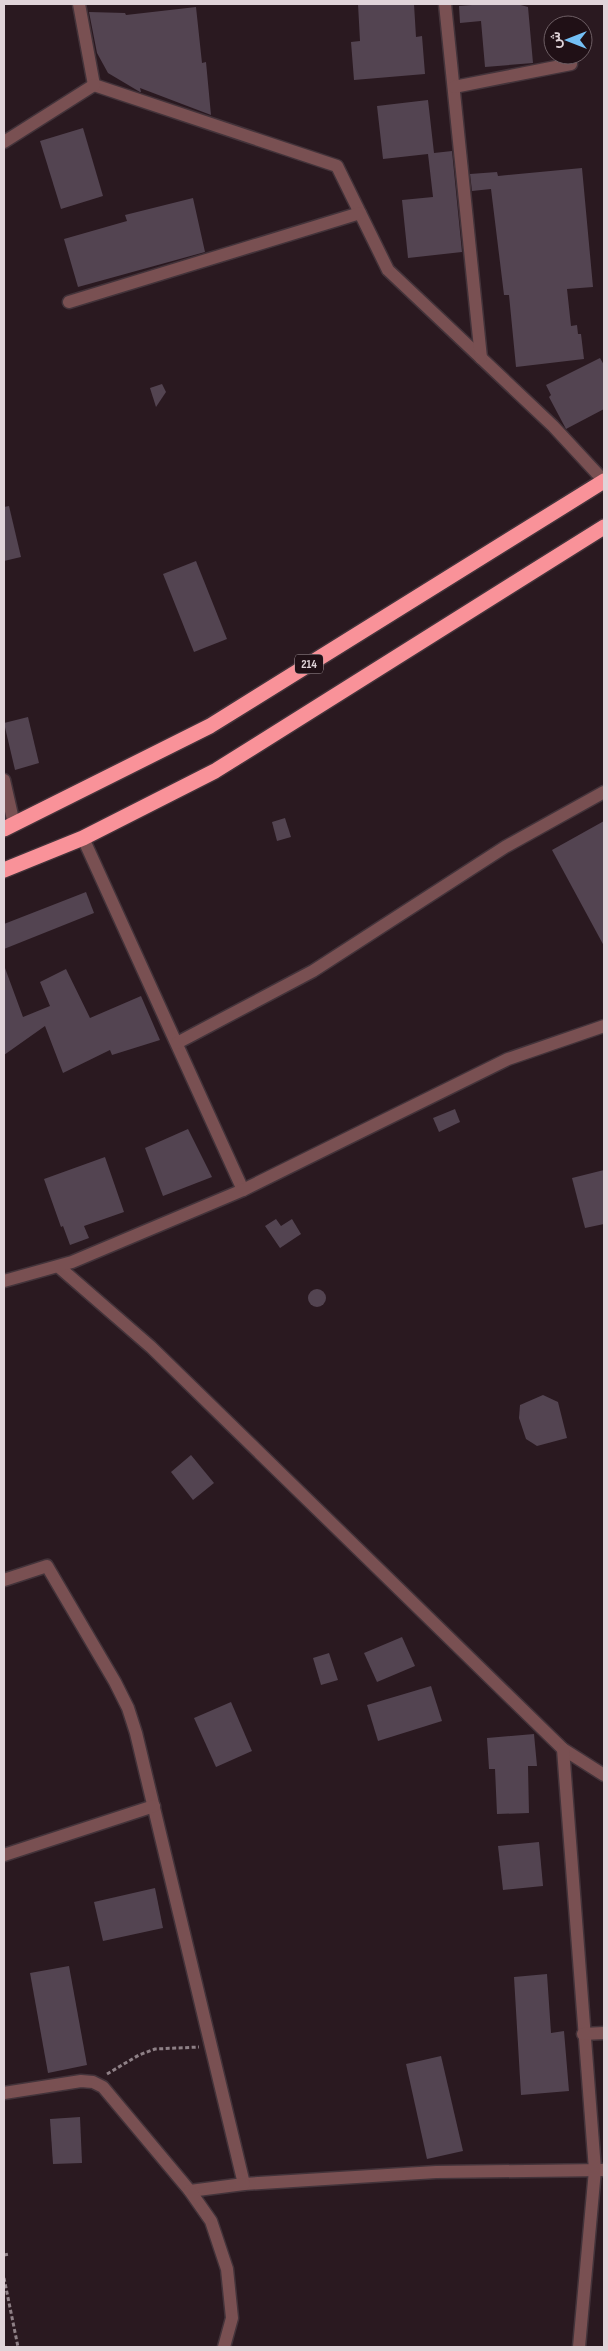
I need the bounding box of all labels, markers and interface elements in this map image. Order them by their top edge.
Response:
north arrow [543,15,593,65]
text: ش [547,31,564,48]
road number: 214 [295,654,323,674]

